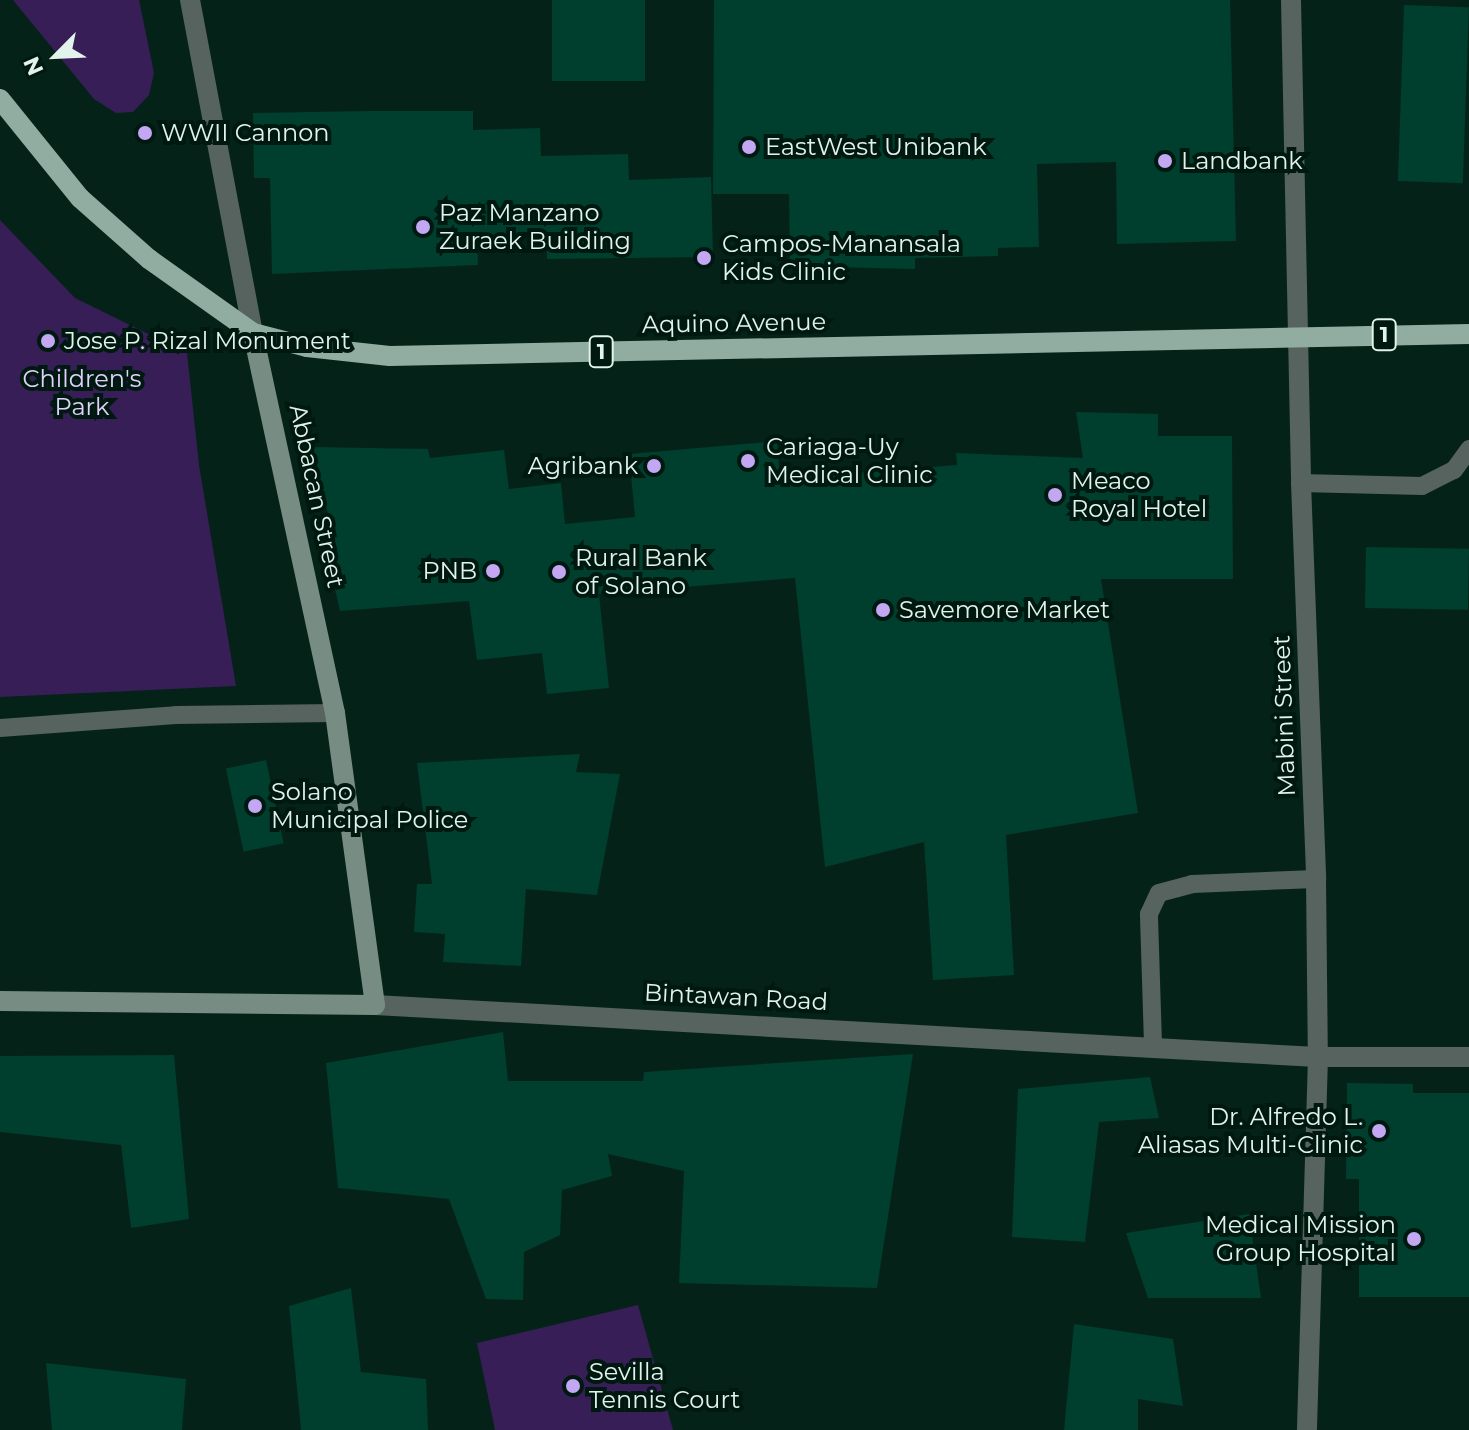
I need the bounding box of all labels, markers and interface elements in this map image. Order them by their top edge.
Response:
north arrow [16,16,96,96]
text: N [18,52,50,80]
place label: WWII Cannon [161,119,329,147]
marker: WWII Cannon [136,124,154,142]
place label: EastWest Unibank [765,133,987,161]
marker: EastWest Unibank [740,138,758,156]
place label: Landbank [1181,147,1303,175]
marker: Landbank [1156,152,1174,170]
place label: Paz Manzano Zuraek Building [439,199,631,255]
marker: Paz Manzano Zuraek Building [414,218,432,236]
place label: Campos-Manansala Kids Clinic [722,230,961,286]
marker: Campos-Manansala Kids Clinic [693,247,715,269]
street label: Aquino Avenue [642,307,826,339]
road number: 1 [1370,317,1398,353]
place label: Jose P. Rizal Monument [64,327,351,355]
marker: Jose P. Rizal Monument [39,332,57,350]
road number: 1 [587,334,615,370]
park label: Children's Park [22,365,142,421]
street label: Abbacan Street [284,402,350,590]
place label: Cariaga-Uy Medical Clinic [766,433,933,489]
marker: Cariaga-Uy Medical Clinic [737,450,759,472]
place label: Agribank [528,452,638,480]
marker: Agribank [645,457,663,475]
place label: Meaco Royal Hotel [1071,467,1207,523]
marker: Meaco Royal Hotel [1046,486,1064,504]
place label: Rural Bank of Solano [575,544,707,600]
place label: PNB [422,557,477,585]
marker: PNB [484,562,502,580]
marker: Rural Bank of Solano [550,563,568,581]
place label: Savemore Market [899,596,1110,624]
marker: Savemore Market [874,601,892,619]
street label: Mabini Street [1267,635,1301,797]
place label: Solano Municipal Police [271,778,468,834]
marker: Solano Municipal Police [246,797,264,815]
street label: Bintawan Road [643,978,829,1016]
place label: Dr. Alfredo L. Aliasas Multi-Clinic [1138,1103,1363,1159]
marker: Dr. Alfredo L. Aliasas Multi-Clinic [1370,1122,1388,1140]
place label: Medical Mission Group Hospital [1205,1211,1396,1267]
marker: Medical Mission Group Hospital [1403,1228,1425,1250]
place label: Sevilla Tennis Court [589,1358,740,1414]
marker: Sevilla Tennis Court [564,1377,582,1395]

